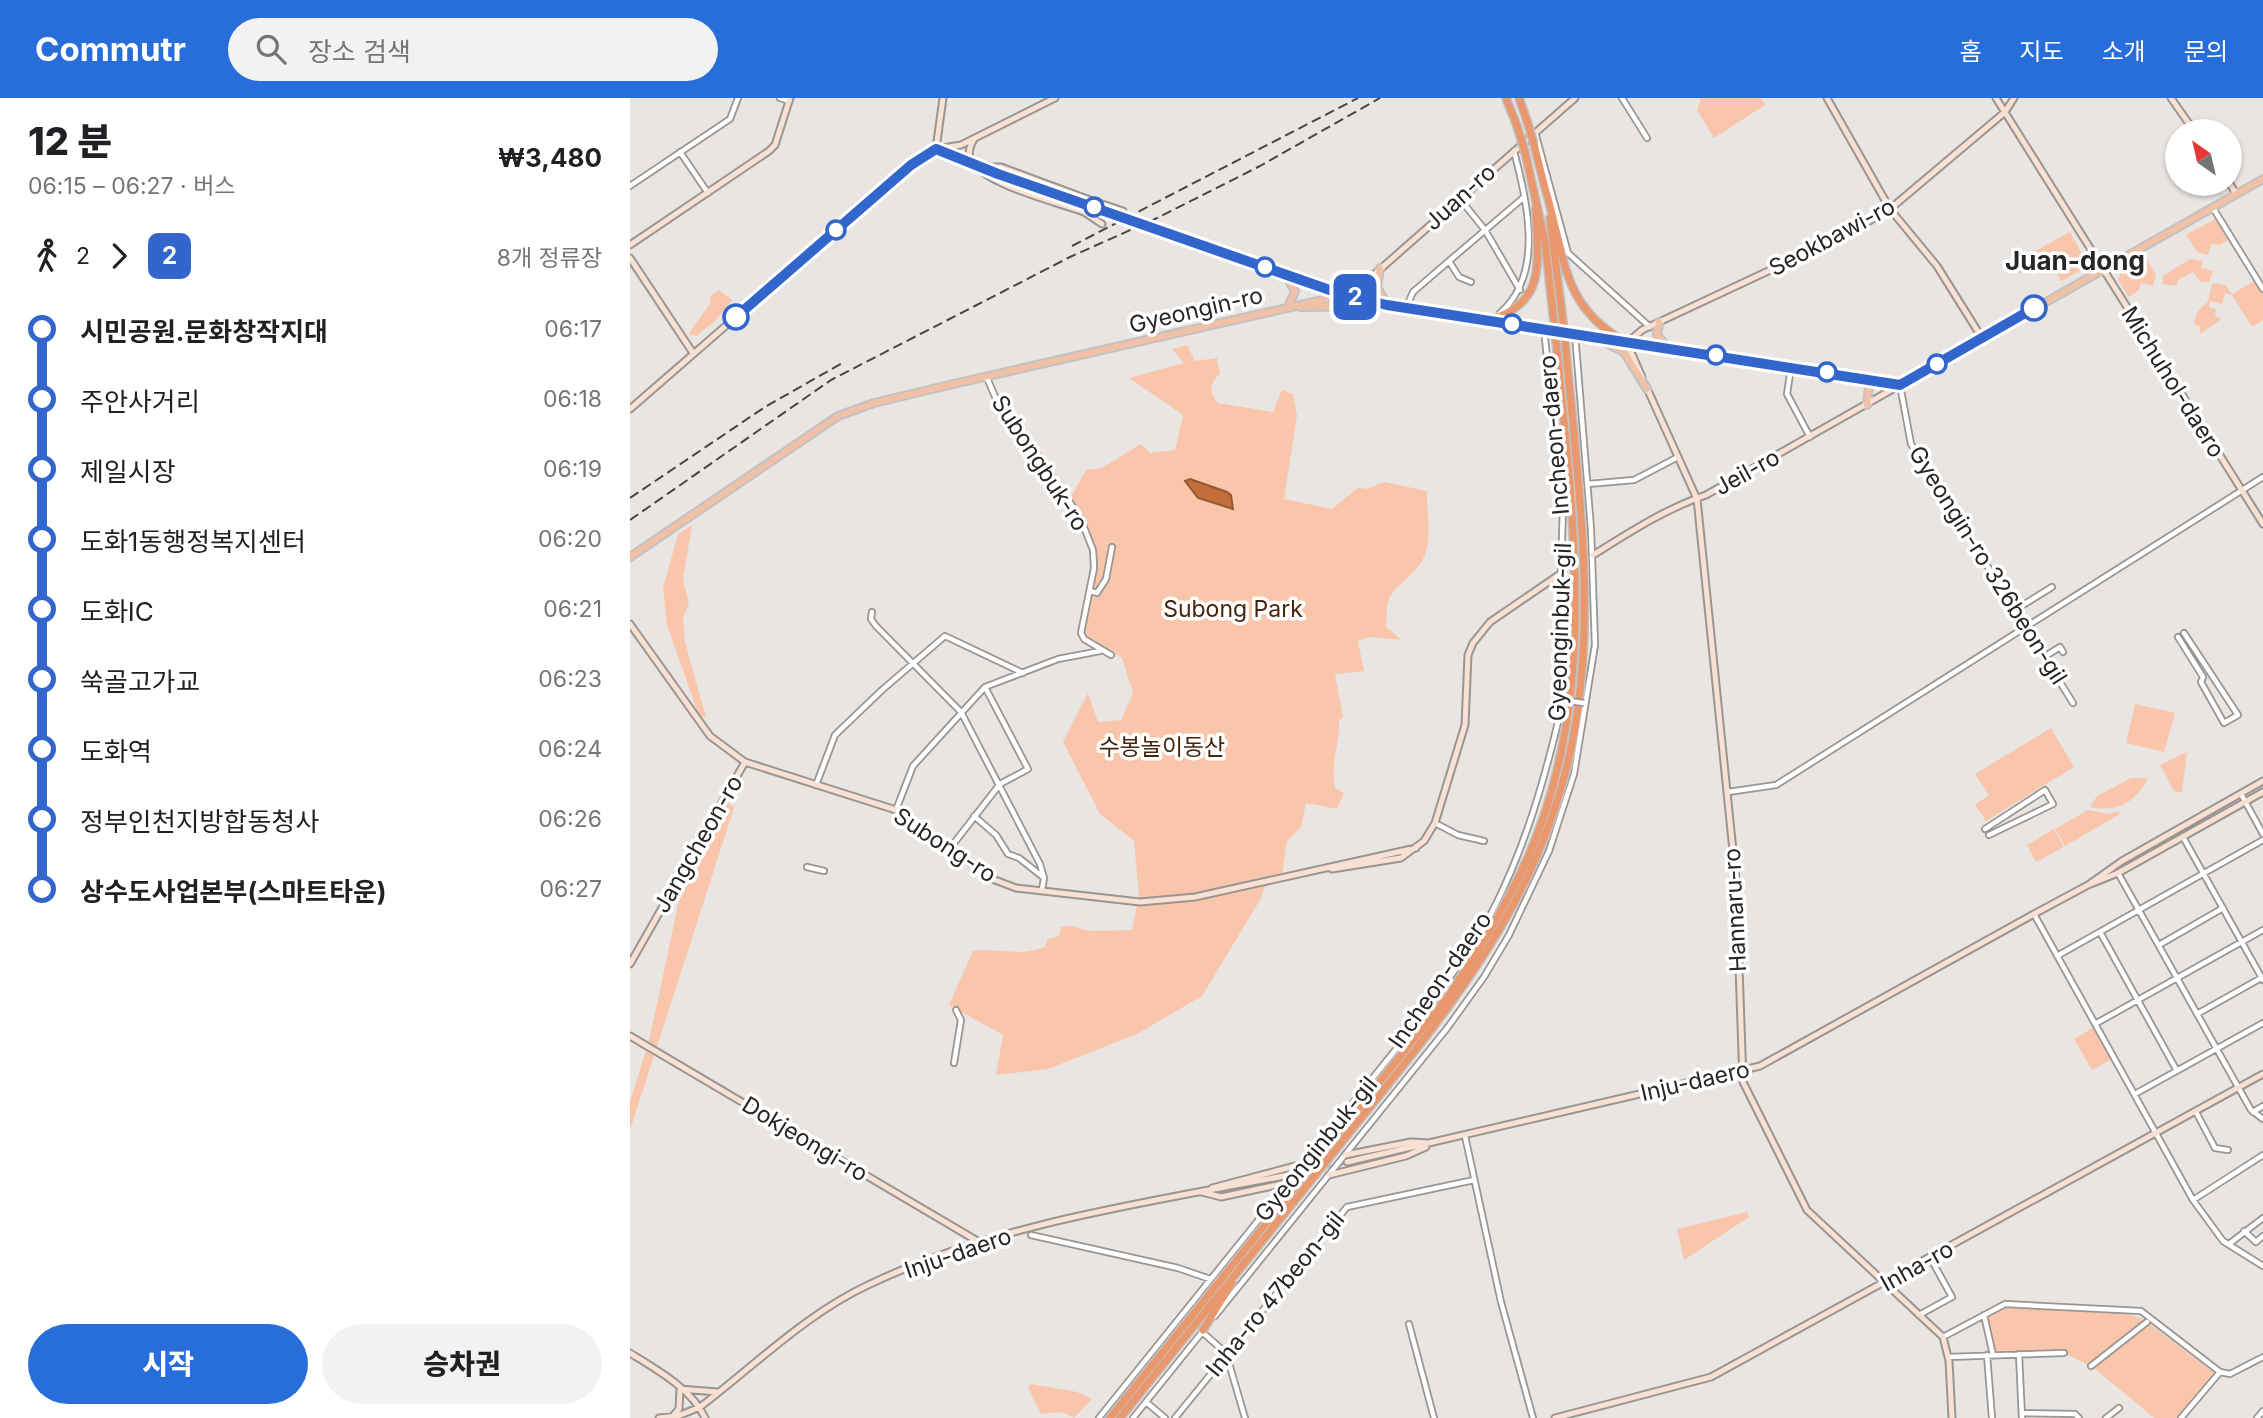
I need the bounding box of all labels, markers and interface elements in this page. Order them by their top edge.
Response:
search box [228,18,718,81]
text: Commutr [35,29,186,69]
icon: search [252,30,290,68]
text: 장소 검색 [308,36,411,67]
text: 홈 [1959,37,1981,66]
text: 지도 [2019,37,2064,66]
text: 소개 [2102,37,2146,66]
text: 문의 [2184,37,2228,66]
text: 12 분 [28,118,112,164]
north arrow [2165,119,2242,196]
map controls [2165,119,2242,196]
text: ₩3,480 [498,142,602,173]
street label: Juan-ro [1419,158,1501,236]
text: 06:15 – 06:27 · 버스 [28,172,236,200]
street label: Seokbawi-ro [1764,192,1900,282]
unlabelled marker [1084,197,1104,217]
unlabelled marker [826,220,846,240]
icon: walk [28,237,66,275]
icon: forward [100,237,138,275]
text: 2 [162,241,177,270]
text: 2 [76,242,90,270]
text: 8개 정류장 [497,244,602,272]
district label: Juan-dong [2005,245,2145,276]
unlabelled marker [1255,257,1275,277]
line badge: 2 [1332,274,1378,320]
street label: Gyeongin-ro [1126,281,1266,339]
text: 2 [1347,282,1363,311]
unlabelled marker [2021,295,2047,321]
street label: Michuhol-daero [2115,301,2231,463]
unlabelled marker [723,304,749,330]
unlabelled marker [1502,314,1522,334]
text: 06:17 [544,315,602,343]
text: 시민공원.문화창작지대 [80,316,328,347]
unlabelled marker [1706,345,1726,365]
street label: Incheon-daero [1533,354,1575,516]
unlabelled marker [1927,354,1947,374]
unlabelled marker [1817,362,1837,382]
text: 06:18 [543,385,602,413]
text: 주안사거리 [80,386,200,417]
street label: Subongbuk-ro [986,390,1094,536]
street label: Gyeongin-ro 326beon-gil [1903,441,2073,689]
street label: Jeil-ro [1709,443,1785,501]
text: 06:19 [543,455,602,483]
text: 제일시장 [80,456,176,487]
text: 06:20 [538,525,602,553]
text: 도화1동행정복지센터 [80,526,306,557]
street label: Gyeonginbuk-gil [1543,542,1577,722]
text: 06:21 [543,595,602,623]
park label: Subong Park [1163,595,1303,623]
text: 도화IC [80,596,154,627]
text: 06:23 [538,665,602,693]
text: 쑥골고가교 [80,666,200,697]
park label: 수봉놀이동산 [1099,733,1225,761]
text: 06:24 [538,735,602,763]
text: 도화역 [80,736,152,767]
street label: Jangcheon-ro [647,770,749,918]
street label: Subong-ro [888,802,1002,888]
text: 06:26 [538,805,602,833]
text: 정부인천지방합동청사 [80,806,319,837]
street label: Hannaru-ro [1718,847,1752,973]
text: 06:27 [540,875,602,903]
text: 상수도사업본부(스마트타운) [80,876,387,907]
street label: Incheon-daero [1383,906,1497,1054]
street label: Inju-daero [1638,1055,1752,1107]
street label: Gyeonginbuk-gil [1249,1071,1383,1227]
street label: Dokjeongi-ro [737,1091,873,1187]
street label: Inha-ro 47beon-gil [1200,1206,1350,1382]
street label: Inju-daero [901,1222,1015,1284]
street label: Inha-ro [1876,1235,1958,1297]
button: 시작 [28,1324,308,1404]
button: 승차권 [322,1324,602,1404]

